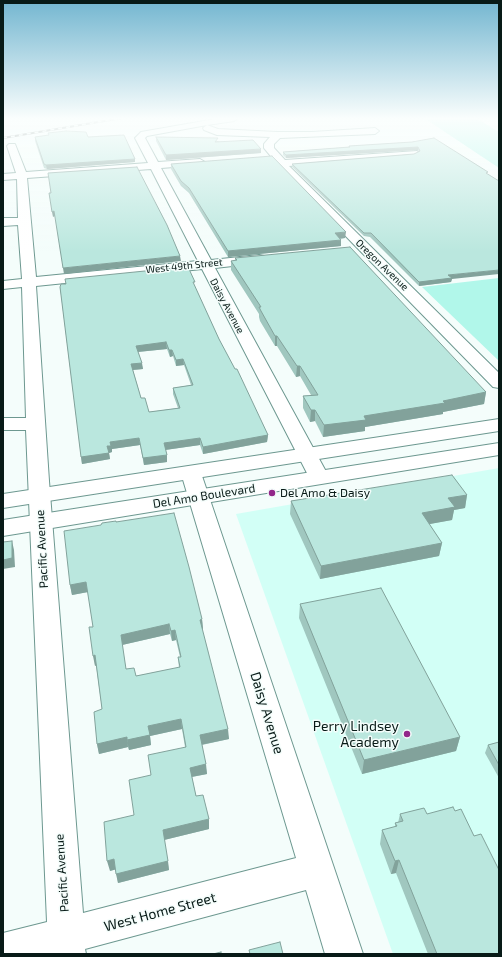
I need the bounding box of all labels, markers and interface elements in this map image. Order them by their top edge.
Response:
street label: Oregon Avenue [353,237,411,293]
street label: West 49th Street [145,256,223,276]
street label: Daisy Avenue [207,276,247,336]
street label: Del Amo Boulevard [152,481,256,511]
place label: Del Amo & Daisy [280,486,370,500]
marker: Del Amo & Daisy [267,488,277,498]
street label: Pacific Avenue [33,509,51,589]
street label: Daisy Avenue [247,670,287,756]
place label: Perry Lindsey Academy [313,718,399,750]
marker: Perry Lindsey Academy [402,729,412,739]
street label: Pacific Avenue [52,833,72,913]
street label: West Home Street [102,889,218,935]

